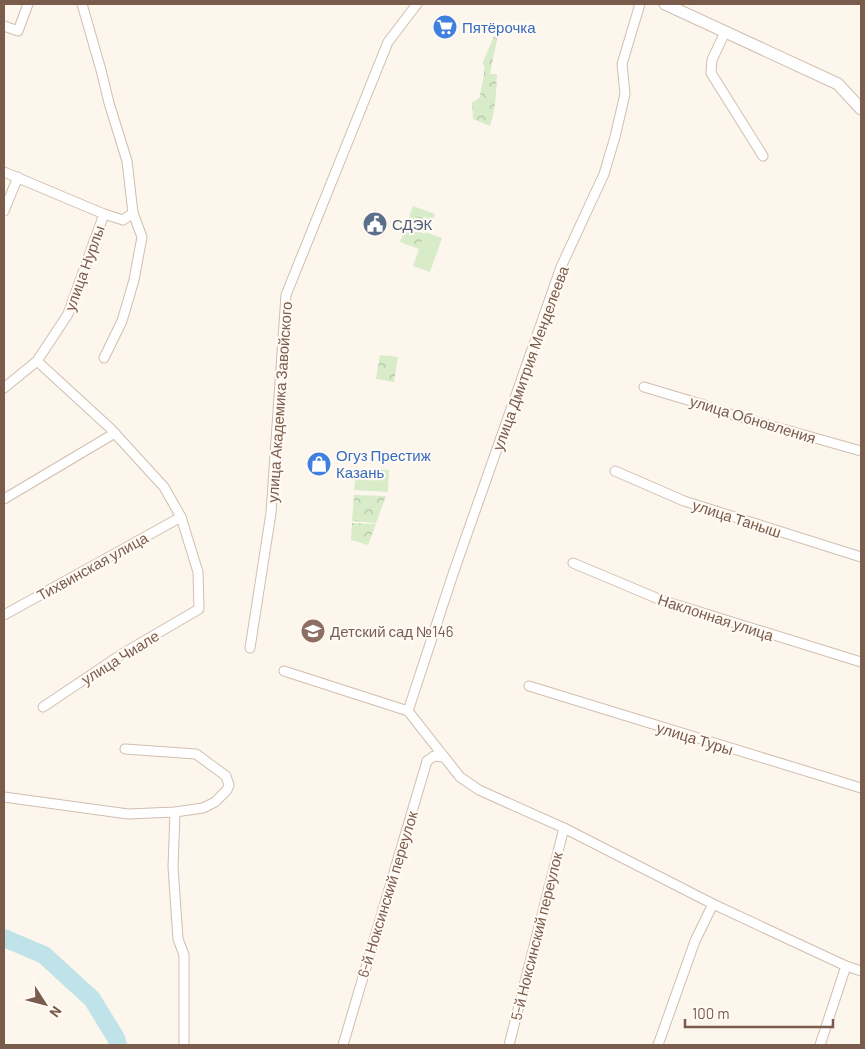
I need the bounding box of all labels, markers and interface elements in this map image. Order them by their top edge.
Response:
supermarket icon: Пятёрочка [432,14,458,40]
place label: Пятёрочка [462,18,536,36]
public building icon: СДЭК [362,211,388,237]
place label: СДЭК [392,215,432,233]
street label: улица Нурлы [60,223,108,313]
street label: улица Дмитрия Менделеева [488,263,572,453]
street label: улица Академика Завойского [263,301,295,503]
street label: улица Обновления [688,391,818,447]
place label: Огуз Престиж Казань [336,446,431,481]
shop icon: Огуз Престиж Казань [306,451,332,477]
street label: улица Таныш [690,495,784,541]
street label: Тихвинская улица [33,528,151,604]
street label: Наклонная улица [656,590,777,644]
school or university icon: Детский сад №146 [300,618,326,644]
place label: Детский сад №146 [330,622,453,640]
street label: улица Чиале [78,626,162,688]
street label: улица Туры [655,718,735,758]
street label: 6-й Ноксинский переулок [353,808,421,979]
street label: 5-й Ноксинский переулок [506,850,566,1022]
north arrow [20,979,70,1029]
scale bar [685,996,832,1028]
text: N [46,1003,66,1021]
text: 100 m [692,1004,730,1022]

